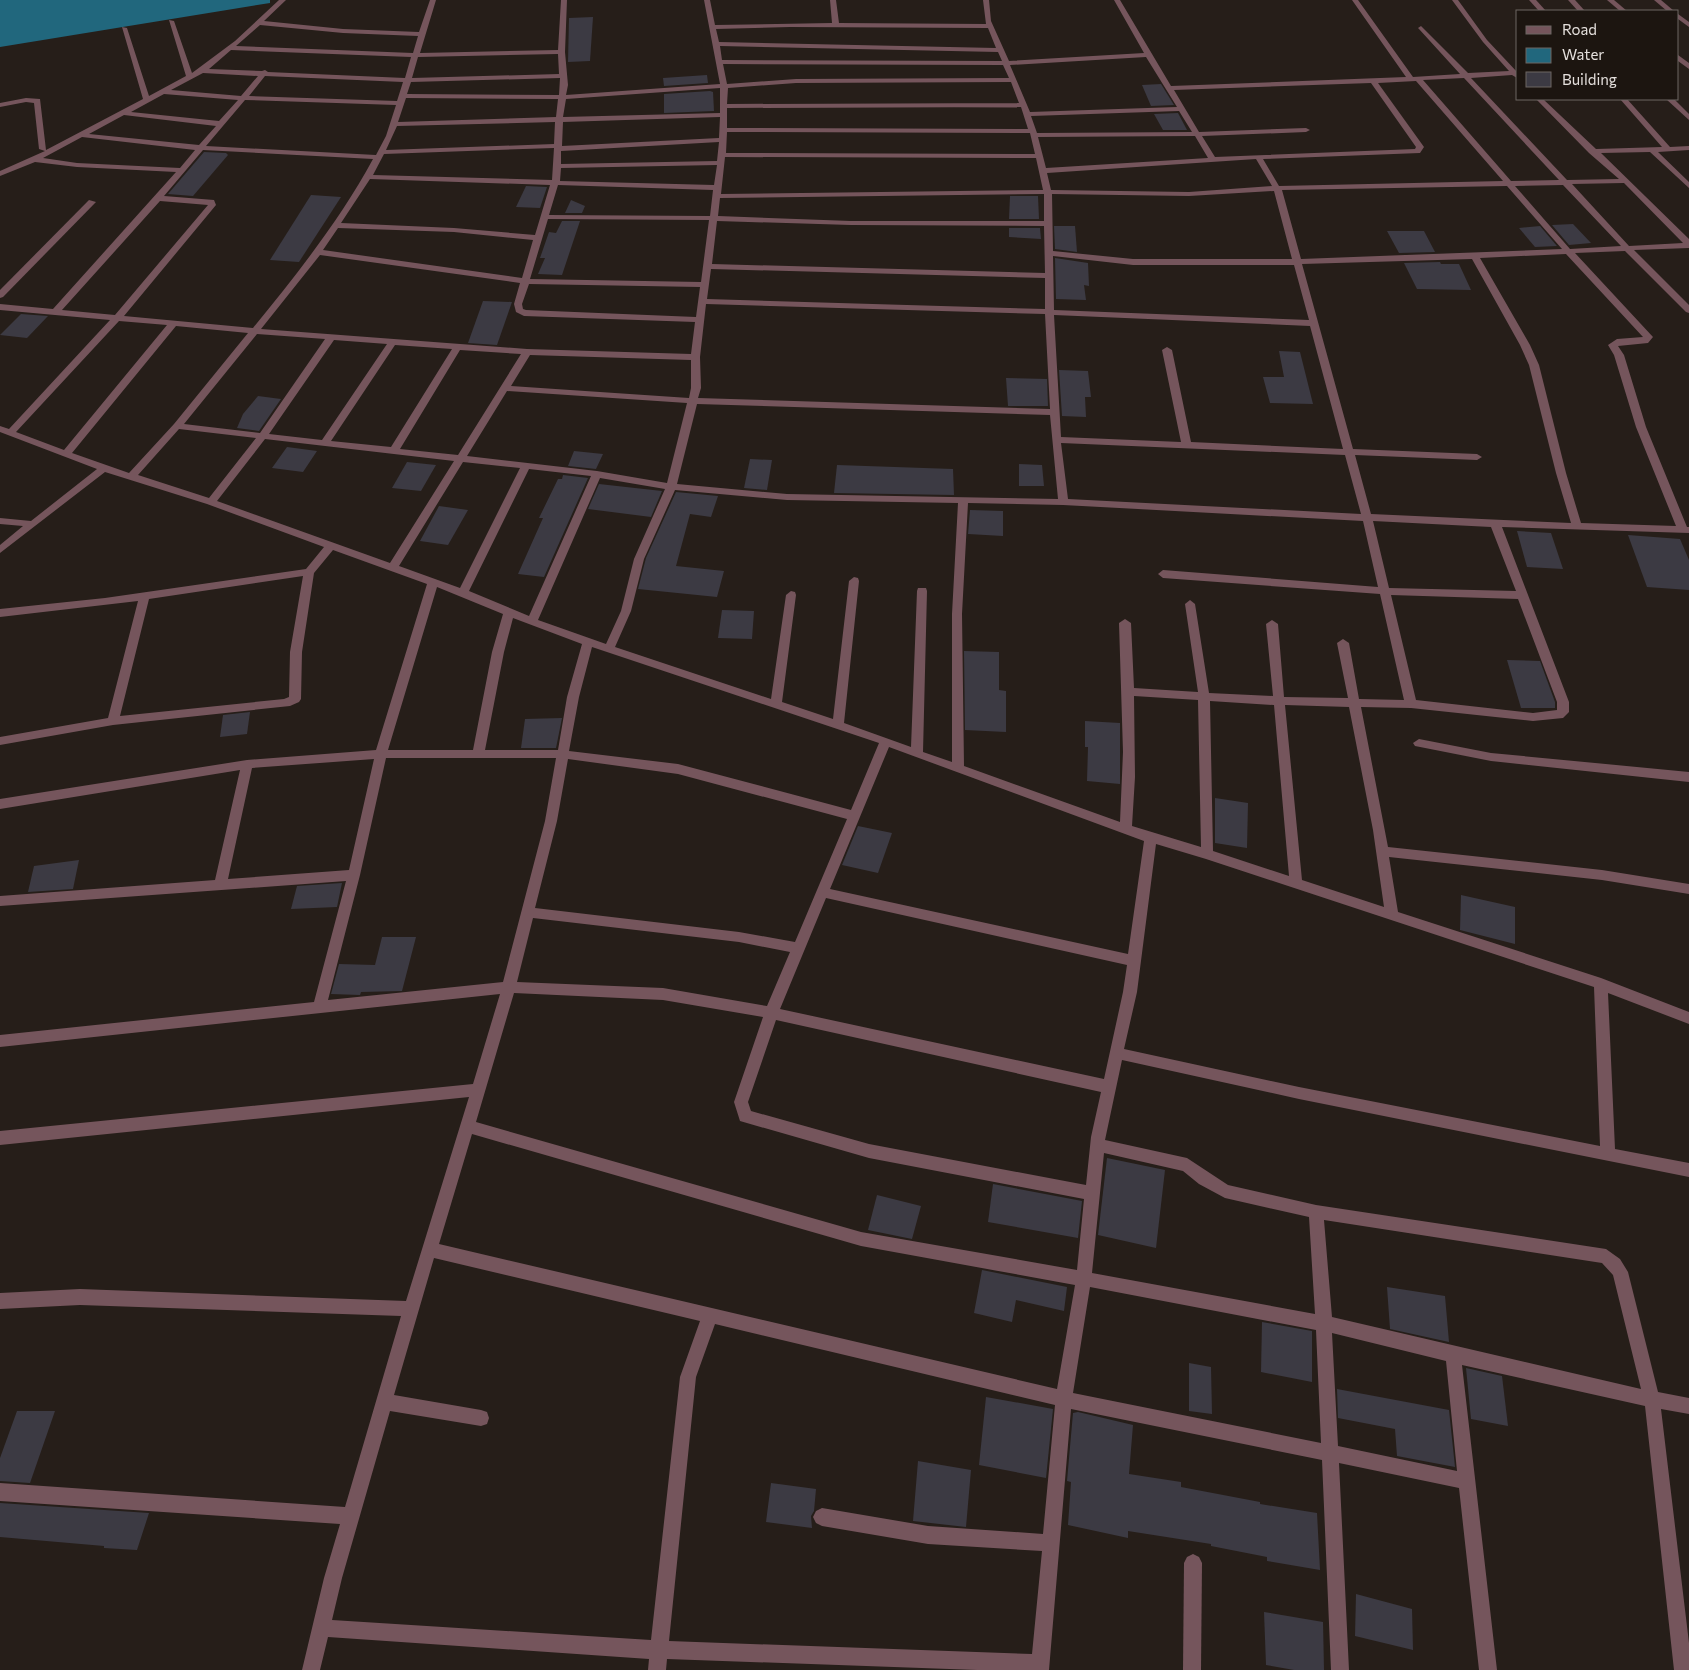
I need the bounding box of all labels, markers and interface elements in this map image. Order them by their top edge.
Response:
legend [1516,10,1679,100]
text: Road [1562,20,1597,38]
text: Water [1562,45,1604,63]
text: Building [1562,70,1617,88]

